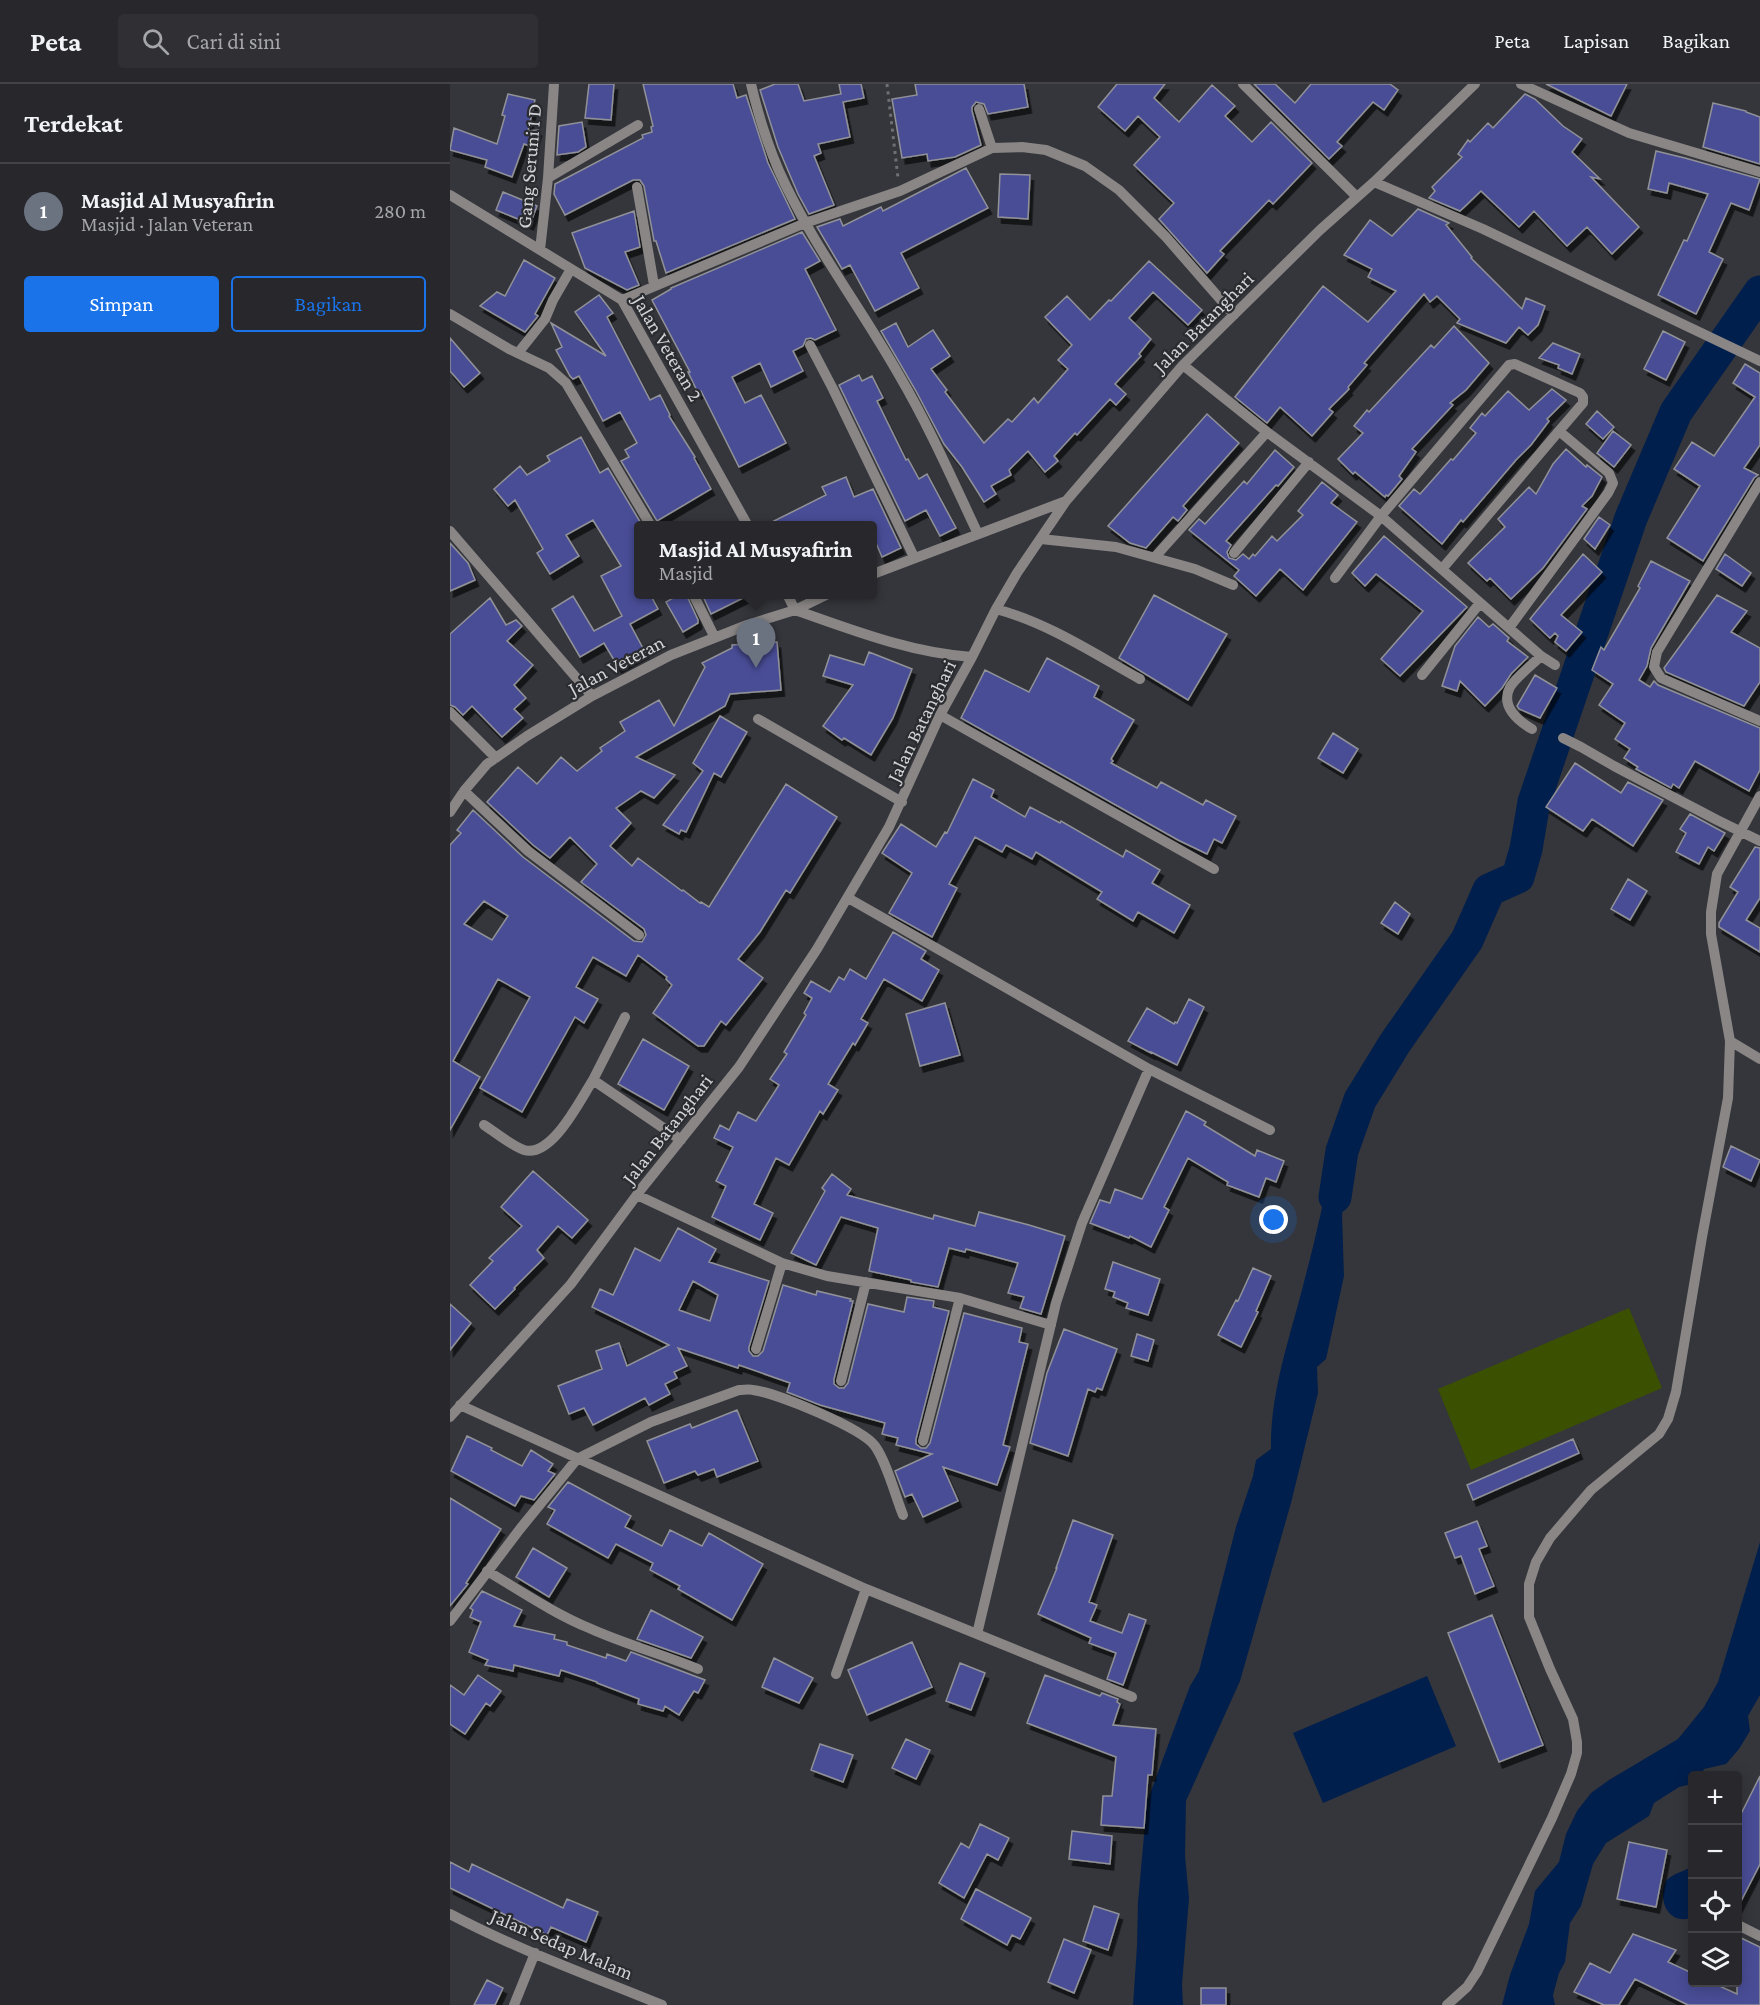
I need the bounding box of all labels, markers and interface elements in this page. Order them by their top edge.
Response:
search box [118,14,538,68]
icon: search [139,25,172,58]
text: Peta [30,26,82,57]
text: Cari di sini [187,29,281,54]
text: Peta [1494,29,1530,53]
text: Lapisan [1563,29,1629,53]
text: Bagikan [1662,29,1730,53]
street label: Gang Seruni 1 D [513,103,546,229]
text: Terdekat [24,109,123,138]
text: Masjid Al Musyafirin [81,188,275,213]
text: 1 [40,200,47,222]
text: 280 m [375,200,426,222]
text: Masjid · Jalan Veteran [81,213,253,235]
street label: Jalan Batanghari [1147,267,1258,379]
button: Simpan [24,276,219,332]
button: Bagikan [231,276,426,332]
street label: Jalan Veteran 2 [627,289,707,405]
popup [634,521,877,599]
text: Masjid Al Musyafirin [659,537,852,562]
text: Masjid [659,562,713,584]
pin: 1 [736,618,776,668]
street label: Jalan Veteran [562,630,668,701]
street label: Jalan Batanghari [881,656,961,788]
street label: Jalan Batanghari [616,1070,717,1190]
your location [1259,1205,1288,1234]
map controls [1688,1771,1742,1987]
button: + [1688,1771,1742,1825]
button: − [1688,1825,1742,1879]
button: locate [1688,1879,1742,1933]
street label: Jalan Sedap Malam [485,1903,637,1985]
button: layers [1688,1933,1742,1987]

